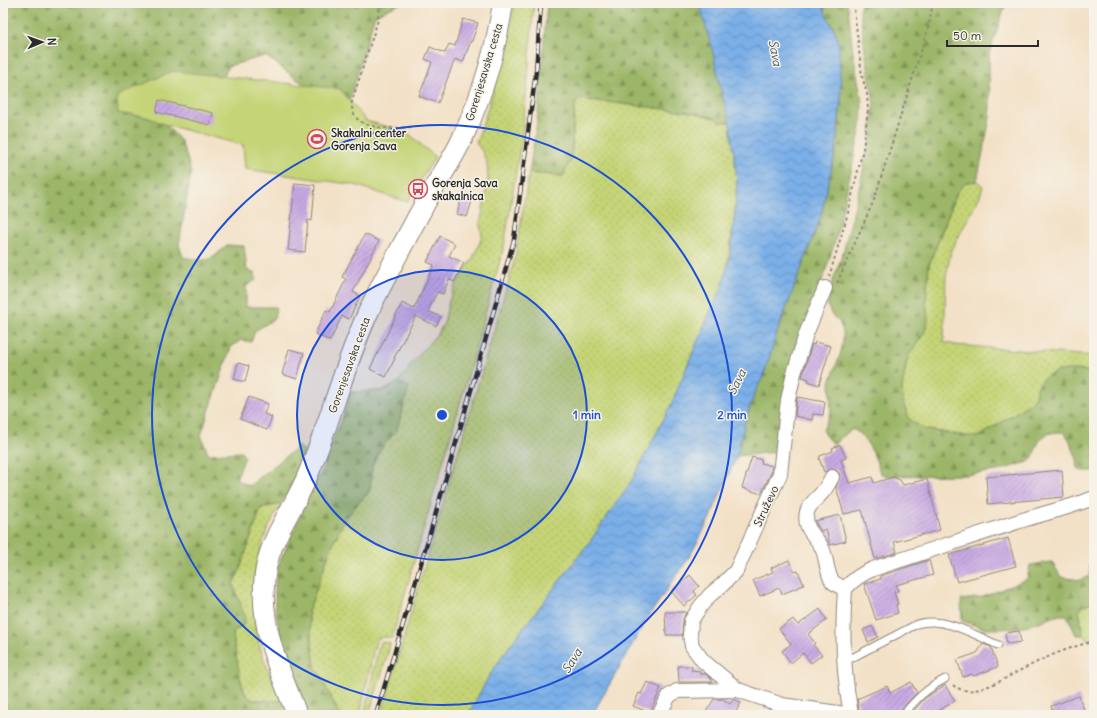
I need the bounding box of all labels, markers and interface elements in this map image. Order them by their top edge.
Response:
street label: Gorenjesavska cesta [462,21,506,123]
north arrow [22,22,62,62]
scale bar [947,22,1038,48]
text: 50 m [953,28,982,43]
text: N [45,38,59,46]
water label: Sava [766,39,785,68]
place label: Skakalni center Gorenja Sava [331,126,407,153]
sports icon: Skakalni center Gorenja Sava [306,128,328,150]
place label: Gorenja Sava skakalnica [432,176,499,203]
bus stop icon: Gorenja Sava skakalnica [407,178,429,200]
street label: Gorenjesavska cesta [325,315,373,415]
water label: Sava [724,366,750,397]
text: 1 min [573,407,601,422]
text: 2 min [717,407,747,422]
centre of rings [435,408,449,422]
street label: Struževo [750,483,782,529]
water label: Sava [558,645,585,676]

